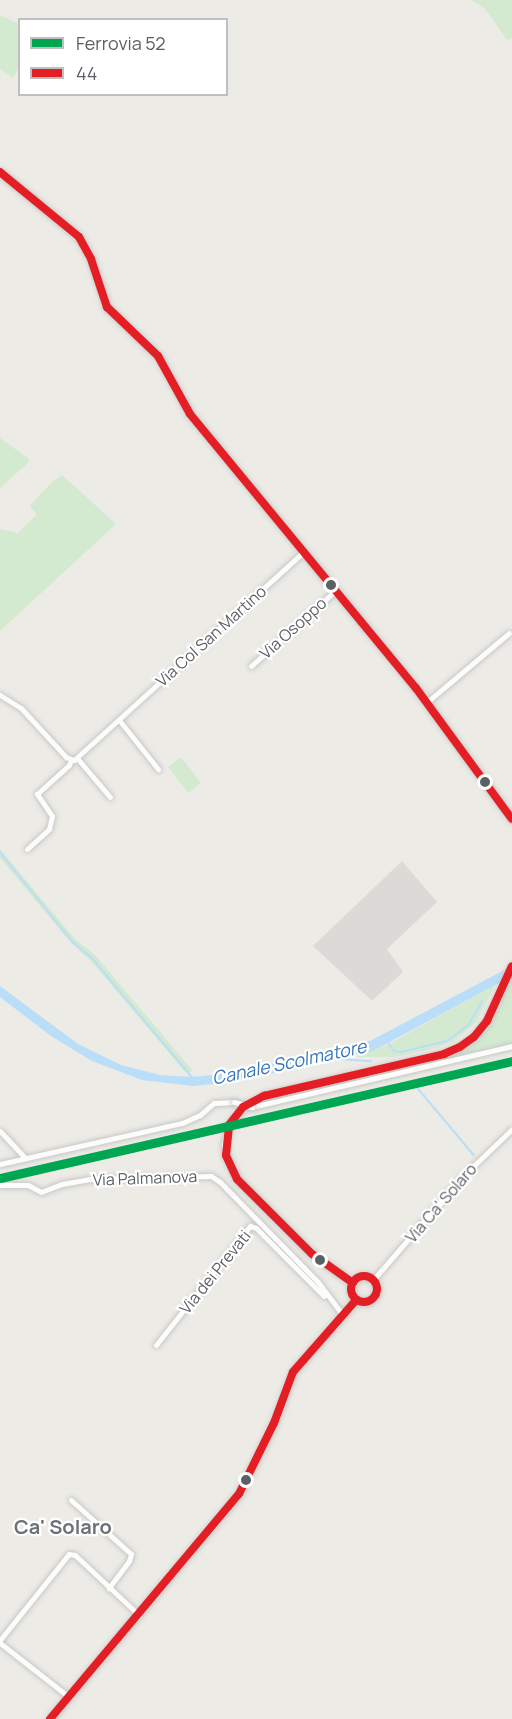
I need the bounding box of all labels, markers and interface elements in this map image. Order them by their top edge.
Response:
legend [18,18,228,96]
text: Ferrovia 52 [76,31,166,55]
text: 44 [76,61,97,85]
unlabelled marker [325,579,337,591]
street label: Via Col San Martino [152,581,270,691]
street label: Via Osoppo [256,593,330,663]
unlabelled marker [479,776,491,788]
water label: Canale Scolmatore [210,1035,368,1089]
street label: Via Ca' Solaro [401,1159,481,1247]
street label: Via Palmanova [92,1167,198,1189]
street label: Via dei Prevati [175,1226,255,1318]
unlabelled marker [314,1254,326,1266]
unlabelled marker [240,1474,252,1486]
district label: Ca' Solaro [14,1514,112,1538]

